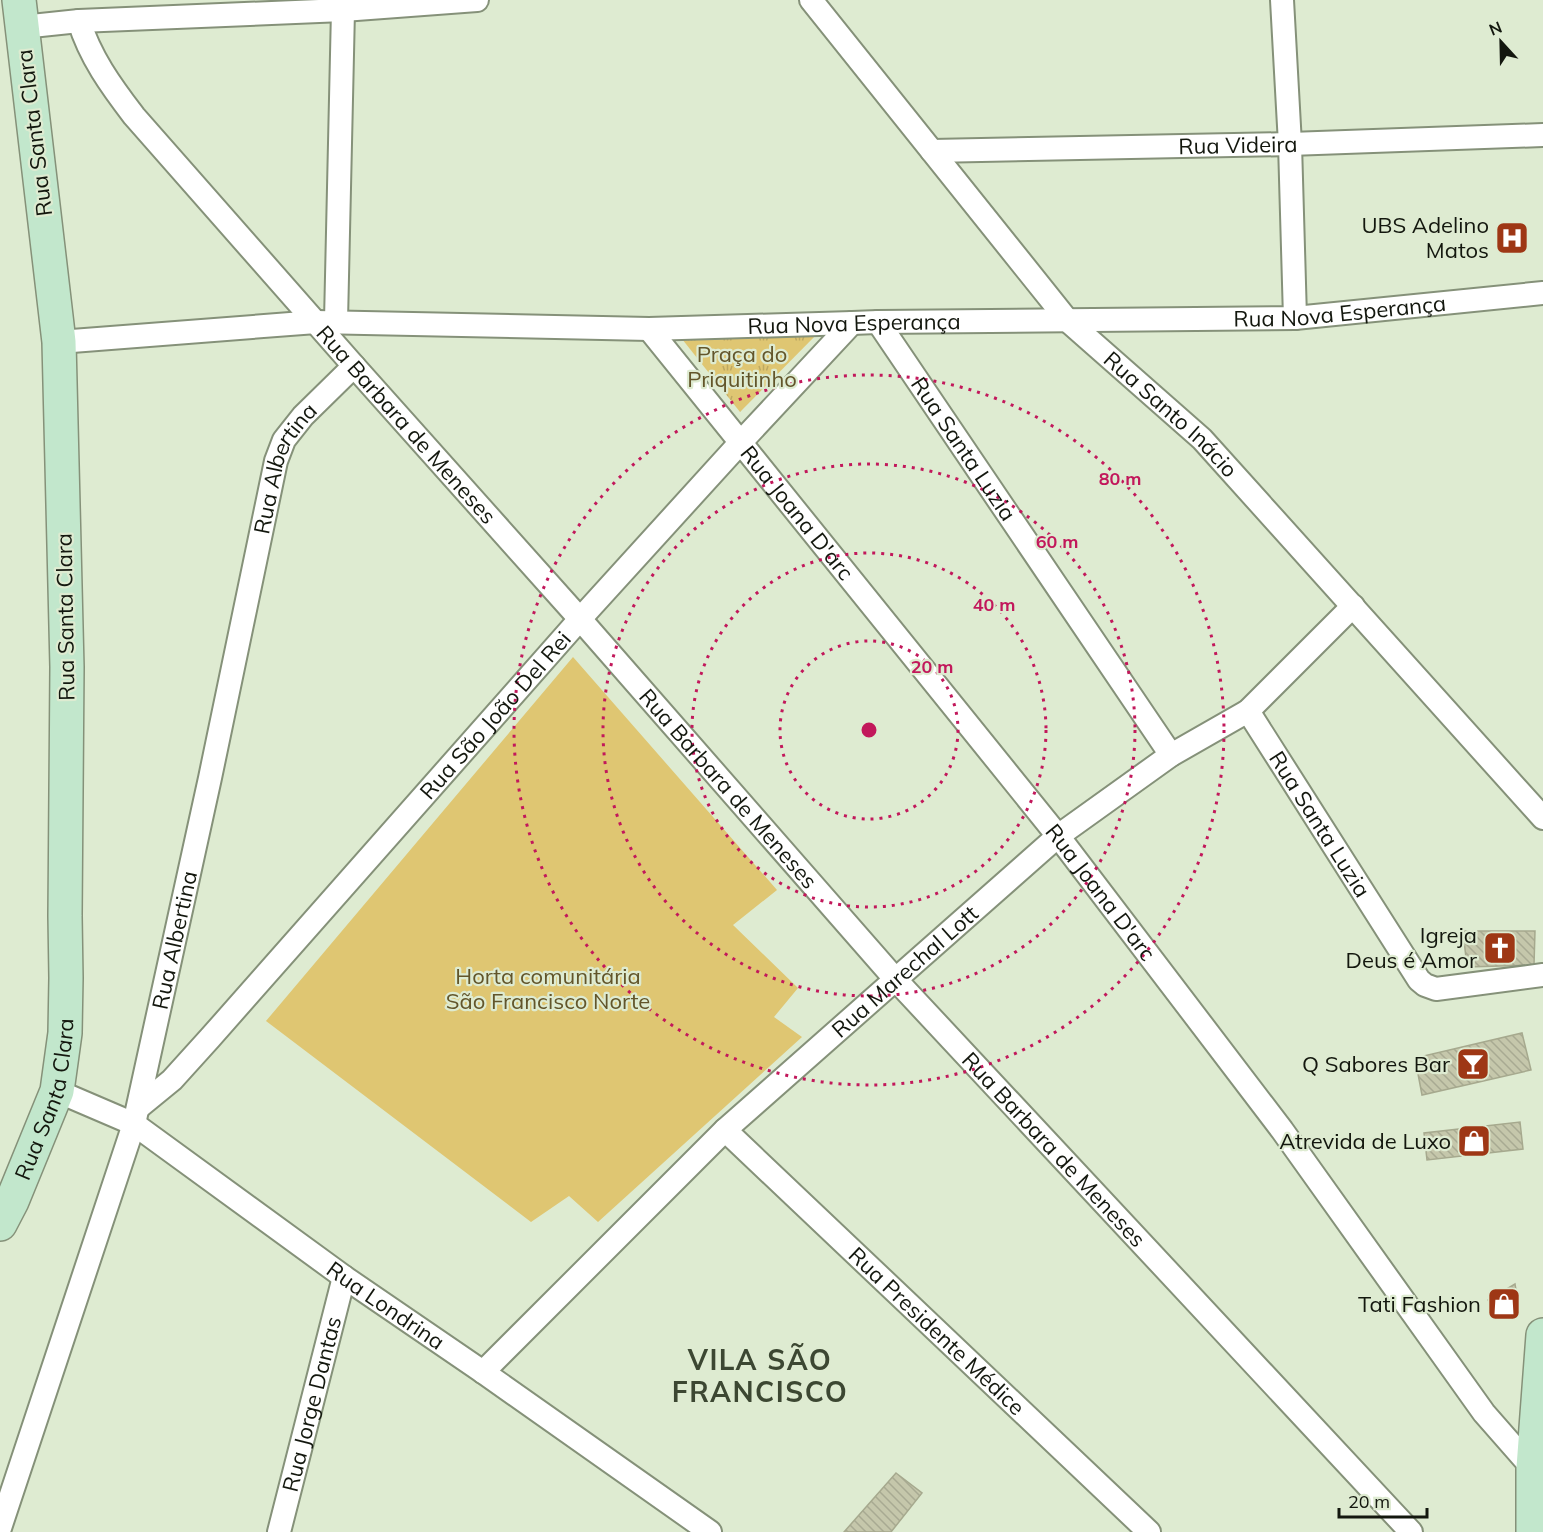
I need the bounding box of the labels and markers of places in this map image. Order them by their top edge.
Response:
place label: UBS Adelino Matos [1361,211,1489,264]
hospital icon: UBS Adelino Matos [1494,220,1530,256]
centre of rings [859,720,879,740]
place label: Igreja Deus é Amor [1346,921,1477,974]
church icon: Igreja Deus é Amor [1482,930,1518,966]
bar icon: Q Sabores Bar [1455,1046,1491,1082]
place label: Q Sabores Bar [1302,1050,1450,1078]
shop icon: Atrevida de Luxo [1456,1123,1492,1159]
place label: Atrevida de Luxo [1279,1127,1451,1155]
shop icon: Tati Fashion [1486,1286,1522,1322]
place label: Tati Fashion [1358,1290,1481,1318]

